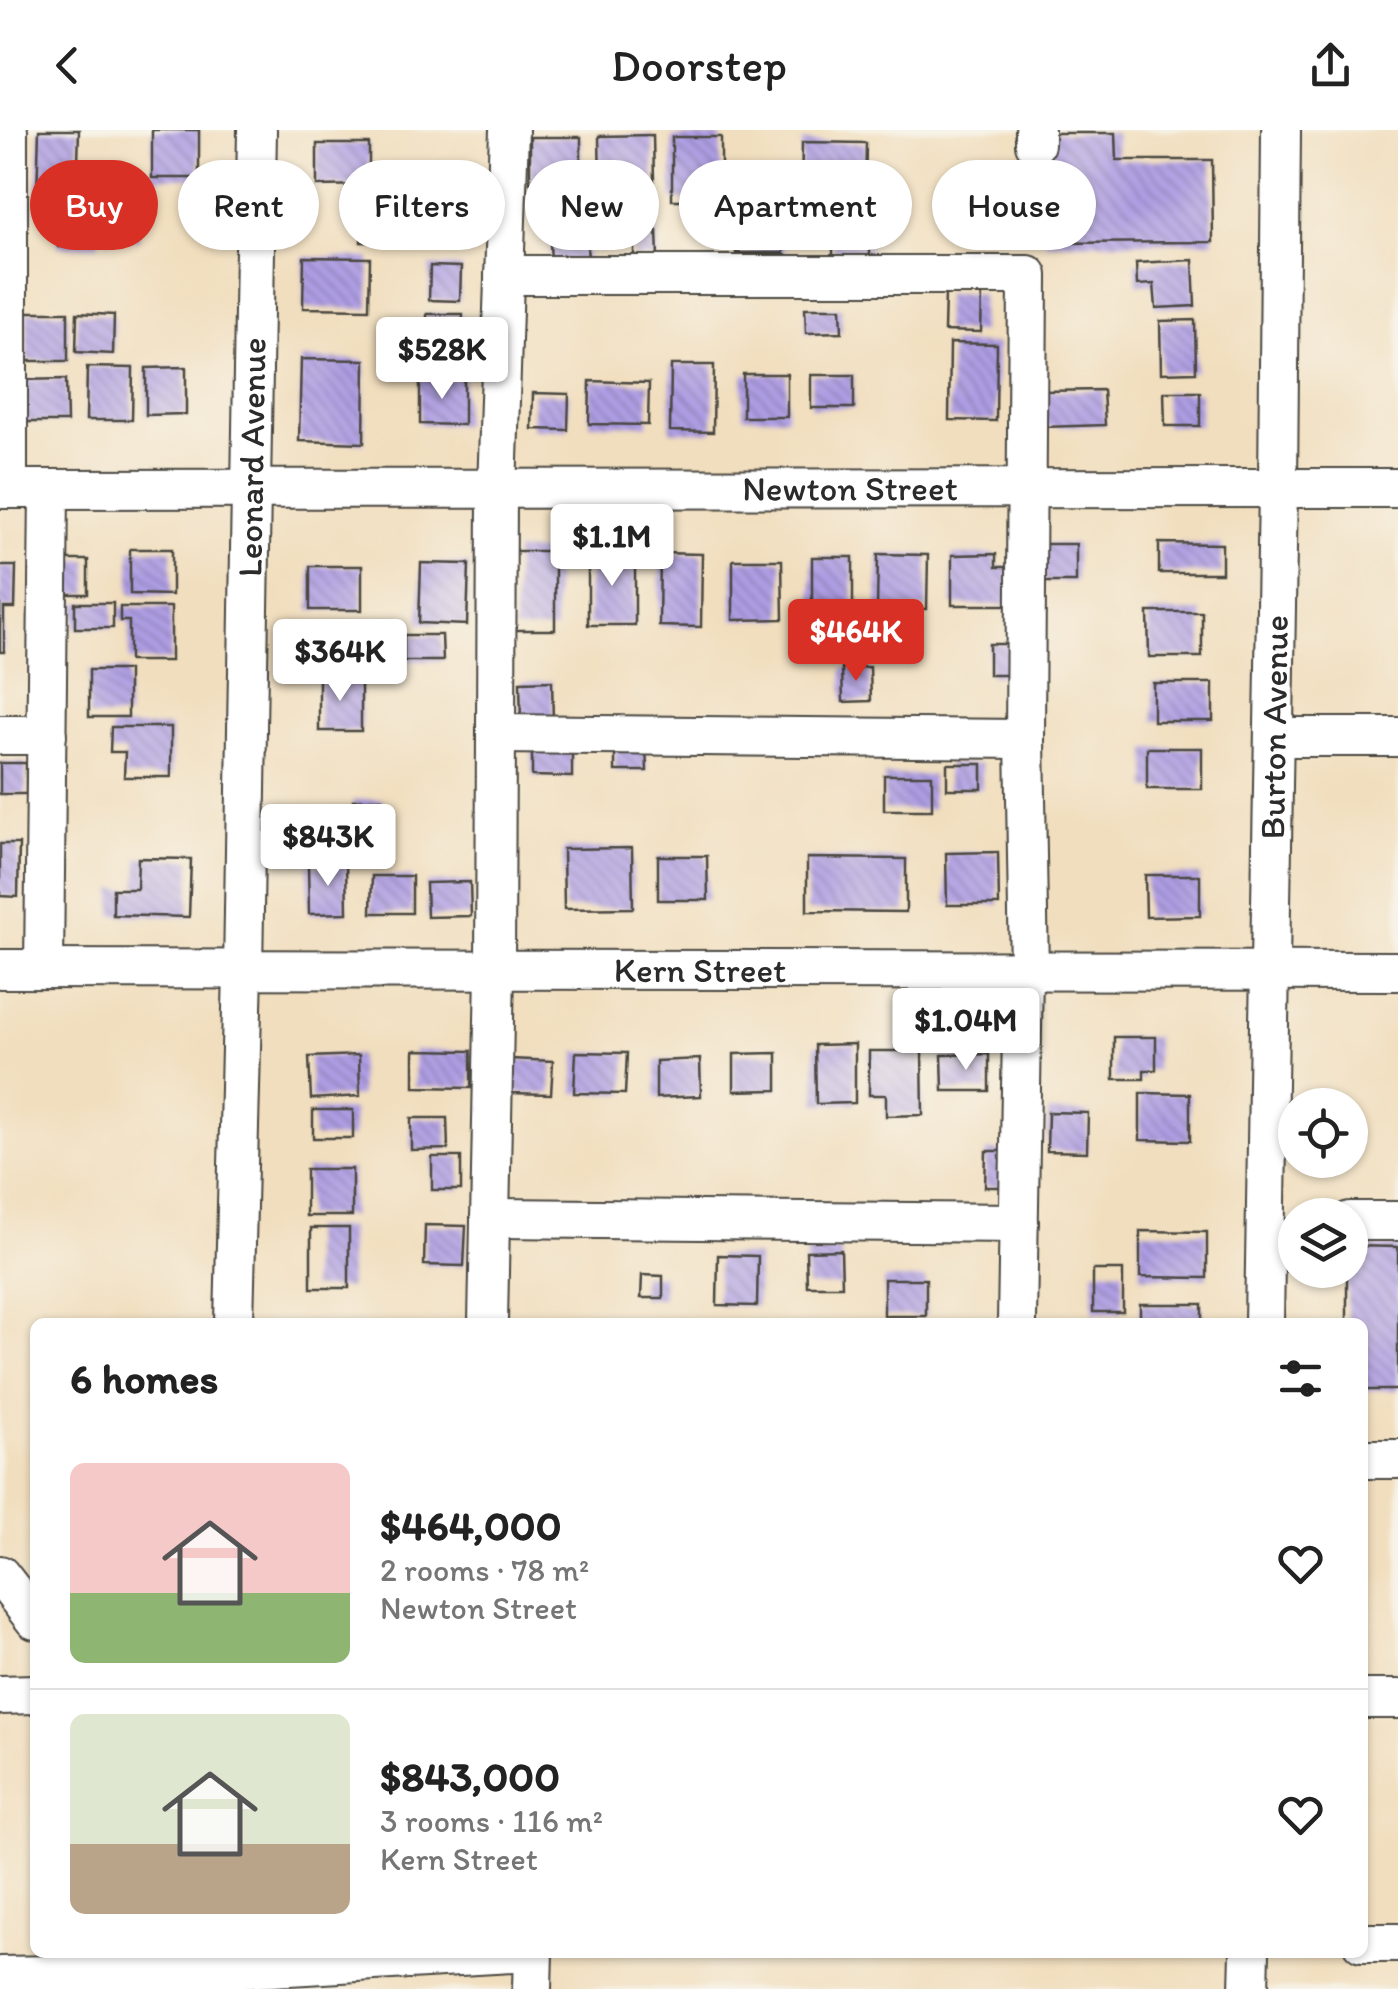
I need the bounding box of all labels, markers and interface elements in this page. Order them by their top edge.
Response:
icon: back [40,38,95,93]
text: Doorstep [611,38,787,92]
icon: share [1303,38,1358,93]
chip: Buy [30,160,158,250]
chip: Rent [178,160,319,250]
chip: Filters [339,160,505,250]
chip: New [525,160,659,250]
chip: Apartment [679,160,912,250]
chip: House [932,160,1096,250]
pin: $528K [372,317,512,402]
text: $528K [398,330,486,368]
street label: Leonard Avenue [229,337,275,577]
street label: Newton Street [742,467,958,509]
pin: $1.1M [542,504,682,589]
text: $1.1M [573,517,651,555]
pin: $464K [786,599,926,684]
text: $464K [810,612,902,650]
street label: Burton Avenue [1251,615,1297,840]
pin: $364K [270,619,410,704]
text: $364K [295,632,385,670]
pin: $843K [258,804,398,889]
text: $843K [283,817,373,855]
street label: Kern Street [614,949,786,991]
pin: $1.04M [885,988,1047,1073]
text: $1.04M [914,1001,1018,1039]
map controls [1278,1088,1368,1288]
button: locate [1278,1088,1368,1178]
button: layers [1278,1198,1368,1288]
icon: filters [1273,1351,1328,1406]
text: 6 homes [70,1353,218,1404]
text: $464,000 [380,1500,562,1551]
icon: home [150,1503,270,1623]
icon: heart [1273,1536,1328,1591]
text: 2 rooms · 78 m² [380,1551,589,1589]
text: Newton Street [380,1589,577,1627]
text: $843,000 [380,1751,560,1802]
icon: home [150,1754,270,1874]
icon: heart [1273,1787,1328,1842]
text: 3 rooms · 116 m² [380,1802,603,1840]
text: Kern Street [380,1840,538,1878]

